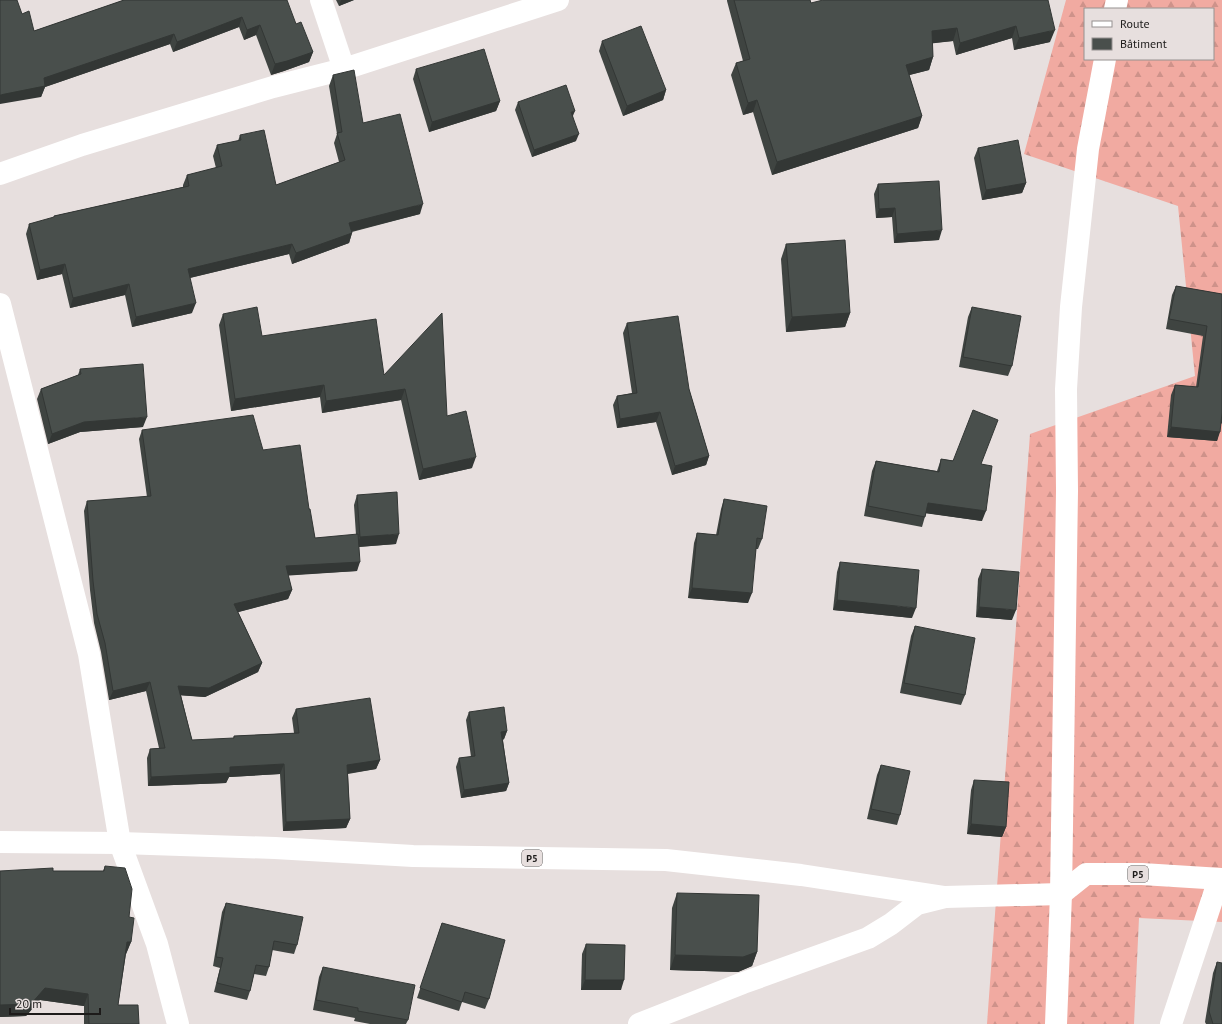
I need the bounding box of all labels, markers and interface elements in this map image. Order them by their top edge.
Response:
legend [1084,8,1214,60]
text: Route [1120,16,1150,31]
text: Bâtiment [1120,36,1167,51]
road number: P5 [522,850,542,866]
road number: P5 [1128,866,1148,882]
scale bar [10,990,100,1016]
text: 20 m [16,996,42,1011]

